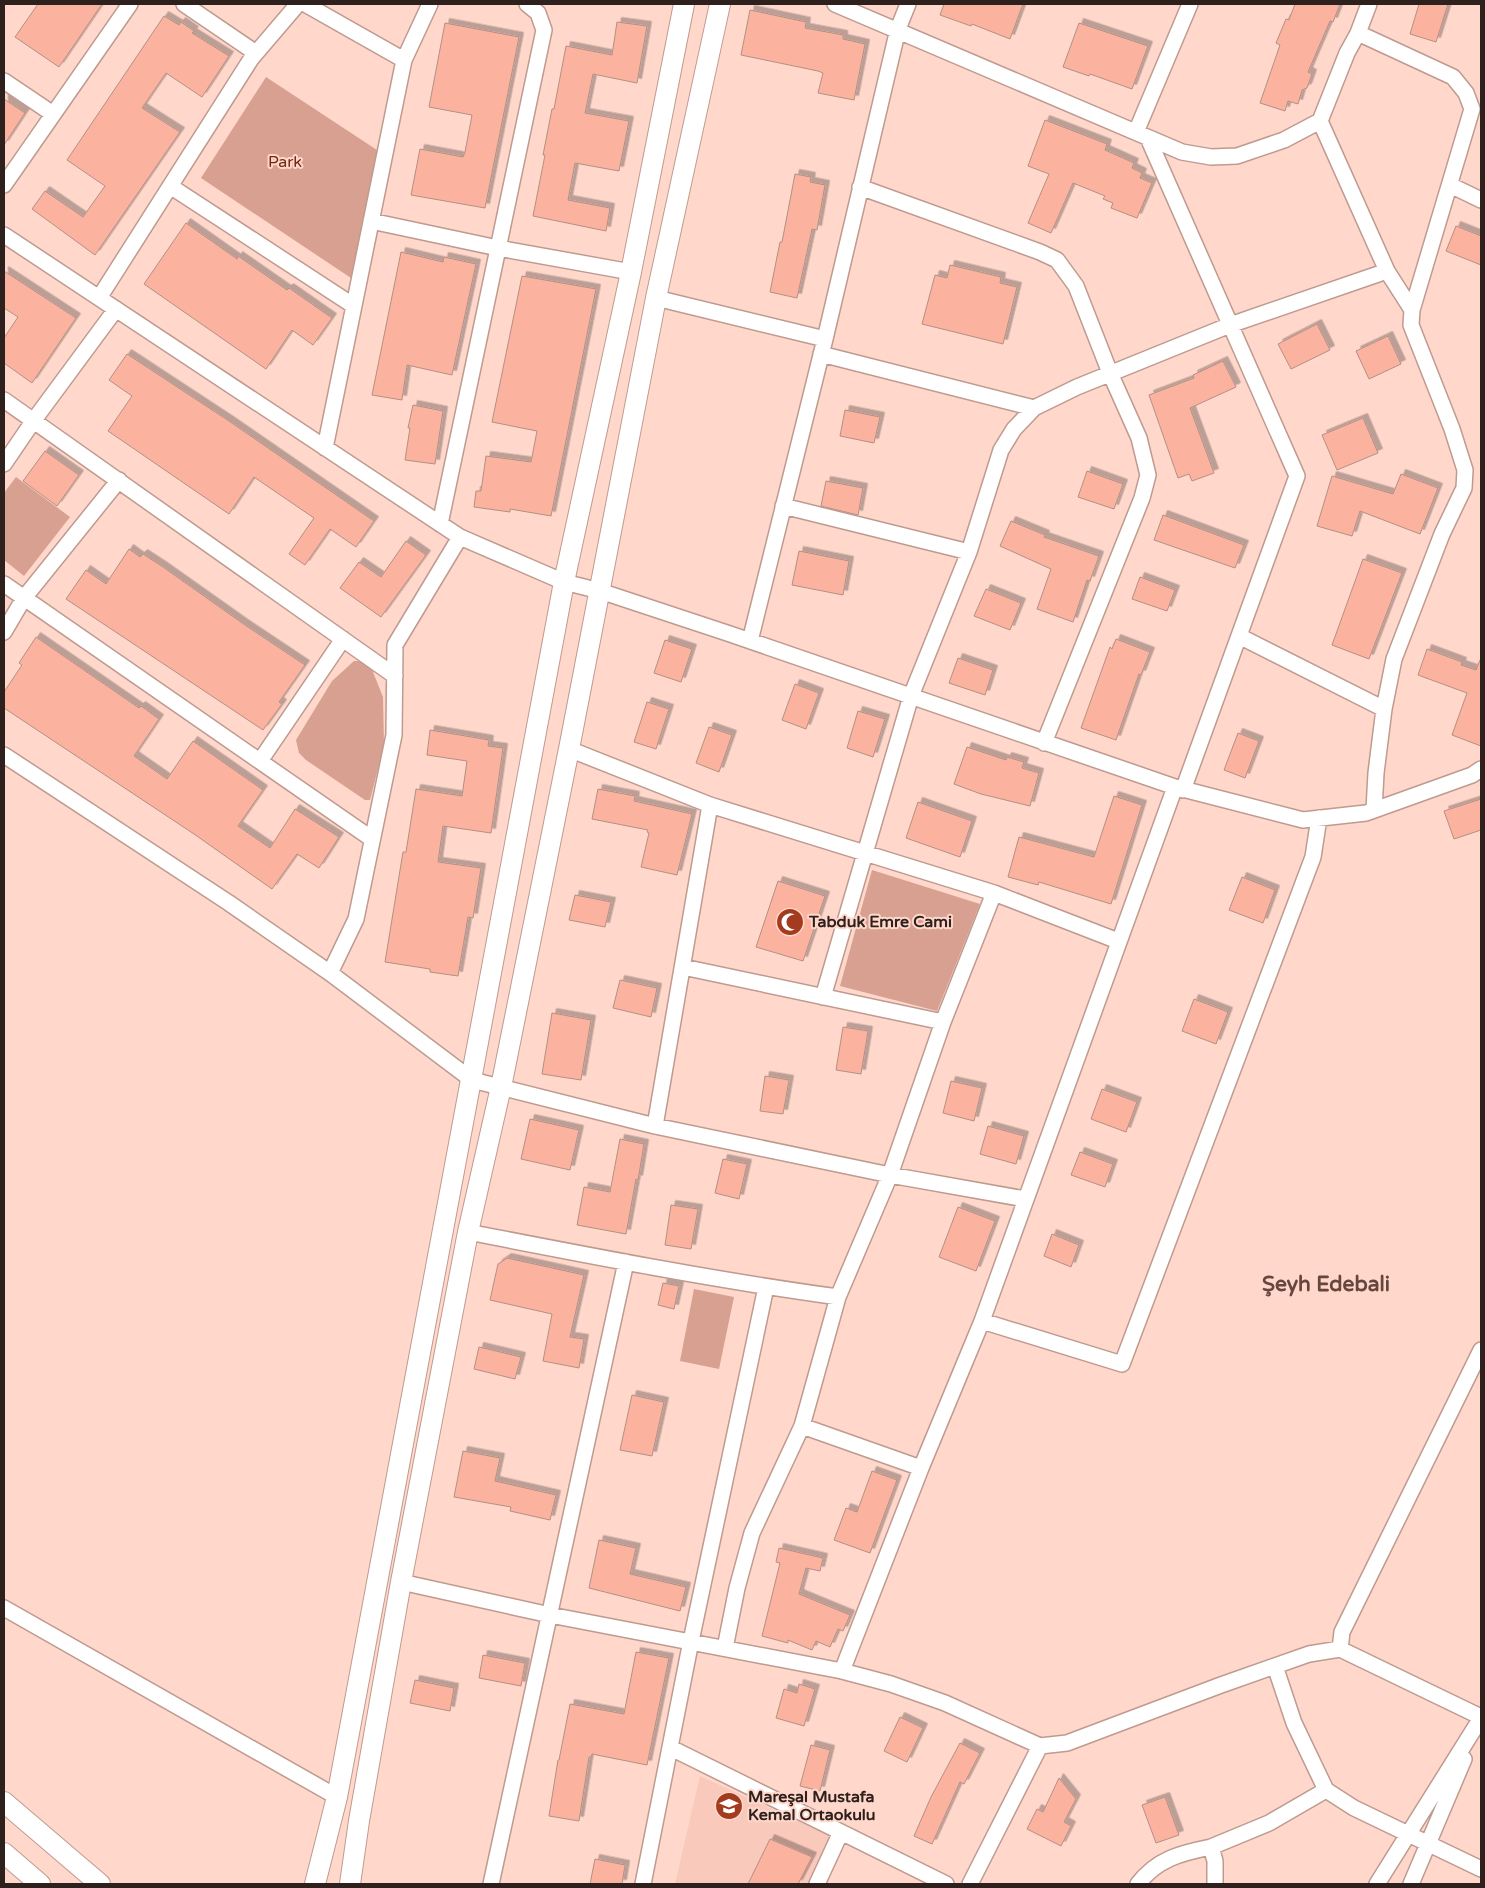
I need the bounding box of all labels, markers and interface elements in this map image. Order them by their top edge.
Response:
park label: Park [268,152,302,172]
mosque icon: Tabduk Emre Cami [775,907,805,937]
place label: Tabduk Emre Cami [808,912,952,932]
district label: Şeyh Edebali [1262,1272,1390,1297]
place label: Mareşal Mustafa Kemal Ortaokulu [748,1787,876,1825]
school or university icon: Mareşal Mustafa Kemal Ortaokulu [714,1791,744,1821]

